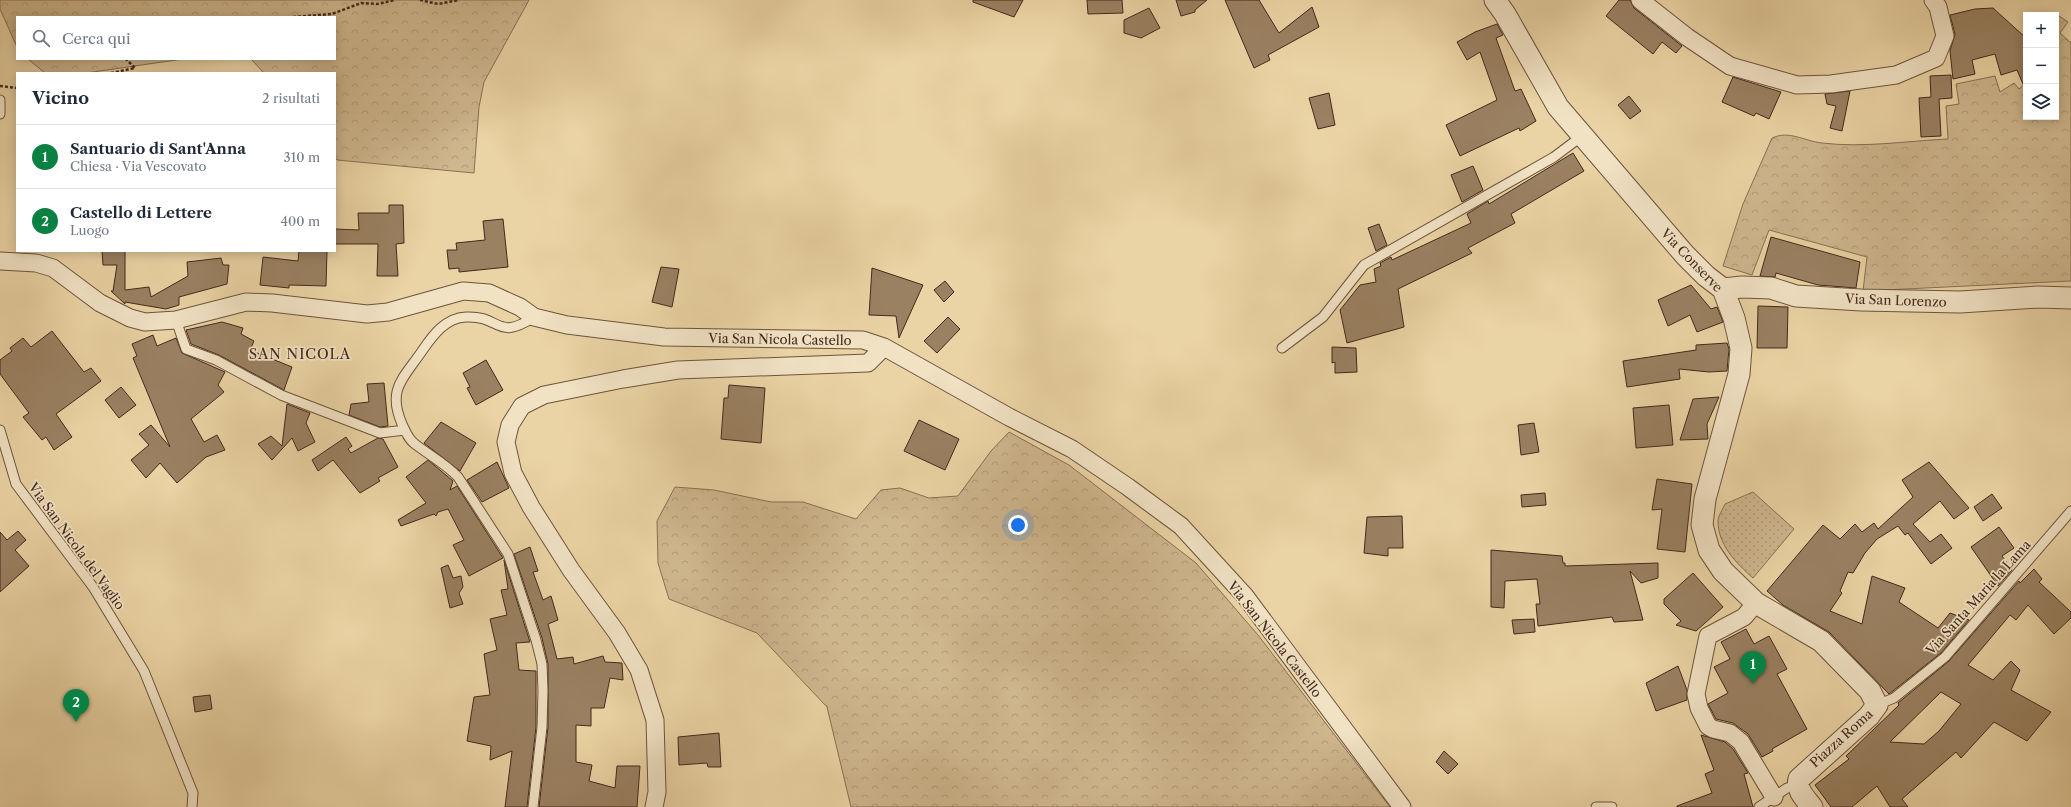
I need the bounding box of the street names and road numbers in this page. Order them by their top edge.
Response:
street label: Via Conserve [1657,224,1726,295]
street label: Via San Lorenzo [1844,290,1947,310]
street label: Via San Nicola Castello [707,330,852,348]
street label: Via San Nicola del Vaglio [25,479,128,613]
street label: Via Santa Maria la Lama [1922,536,2034,658]
street label: Via San Nicola Castello [1224,577,1325,700]
street label: Piazza Roma [1806,705,1876,770]

